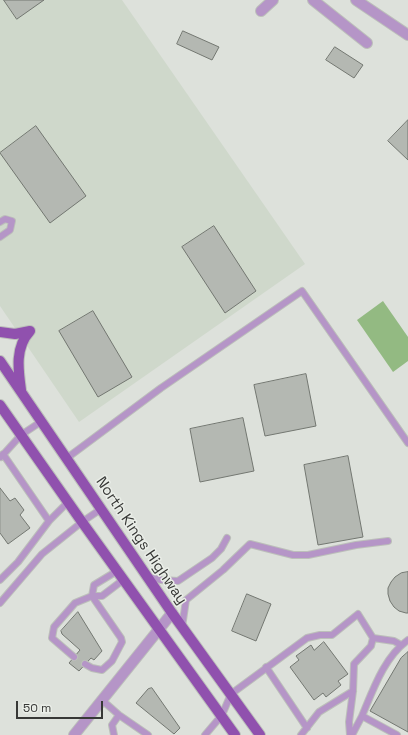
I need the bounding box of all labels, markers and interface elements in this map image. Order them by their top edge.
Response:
street label: North Kings Highway [92,474,190,608]
scale bar [18,693,105,719]
text: 50 m [23,700,51,716]

